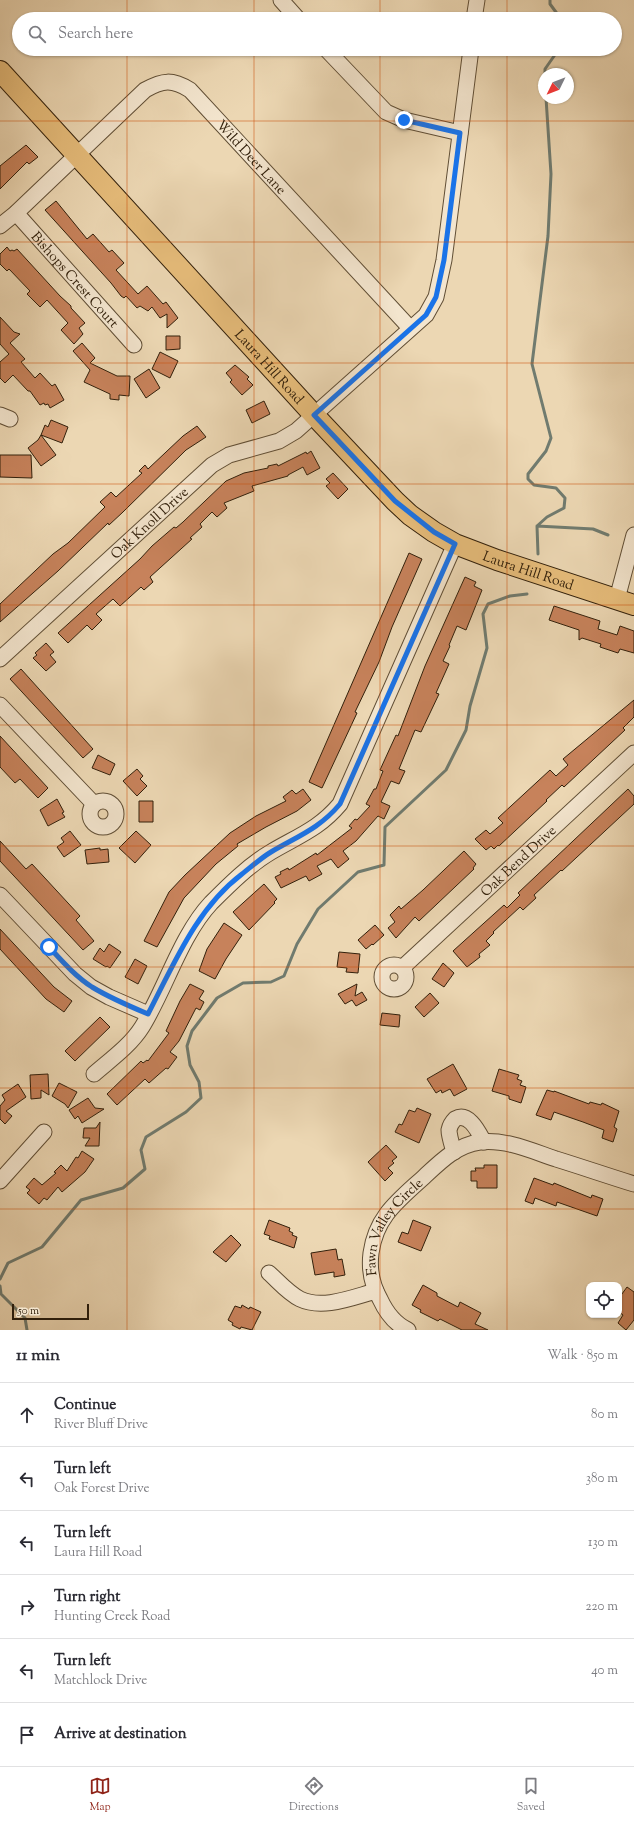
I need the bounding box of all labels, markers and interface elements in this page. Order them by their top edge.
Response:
search box [12,12,622,56]
icon: search [26,23,48,45]
text: Search here [58,24,133,45]
north arrow [538,68,574,104]
route end [395,111,413,129]
street label: Wild Deer Lane [211,116,290,200]
street label: Bishops Crest Court [25,228,122,333]
street label: Laura Hill Road [229,326,308,410]
street label: Oak Knoll Drive [107,483,194,565]
street label: Laura Hill Road [479,547,576,597]
street label: Oak Bend Drive [477,822,562,902]
route start [40,938,58,956]
street label: Fawn Valley Circle [362,1174,428,1277]
map controls [586,1282,622,1318]
button: locate [586,1282,622,1318]
scale bar [12,1302,89,1321]
text: 50 m [18,1303,39,1319]
text: 11 min [16,1344,60,1368]
text: Walk · 850 m [547,1347,618,1365]
text: Continue [54,1395,116,1416]
icon: ahead [16,1404,38,1426]
text: 80 m [591,1406,618,1424]
text: River Bluff Drive [54,1416,148,1434]
text: Turn left [54,1459,111,1480]
icon: left [16,1468,38,1490]
text: 380 m [586,1470,618,1488]
text: Oak Forest Drive [54,1480,150,1498]
text: Turn left [54,1523,111,1544]
icon: left [16,1532,38,1554]
text: 130 m [588,1534,618,1552]
text: Laura Hill Road [54,1544,142,1562]
text: Turn right [54,1587,120,1608]
icon: right [16,1596,38,1618]
text: 220 m [585,1598,618,1616]
text: Hunting Creek Road [54,1608,170,1626]
text: Turn left [54,1651,111,1672]
icon: left [16,1660,38,1682]
text: 40 m [591,1662,618,1680]
text: Matchlock Drive [54,1672,147,1690]
icon: arrive [16,1724,38,1746]
text: Arrive at destination [54,1724,187,1745]
tab: Map [89,1775,111,1815]
tab: Directions [289,1775,339,1815]
tab: Saved [517,1775,545,1815]

